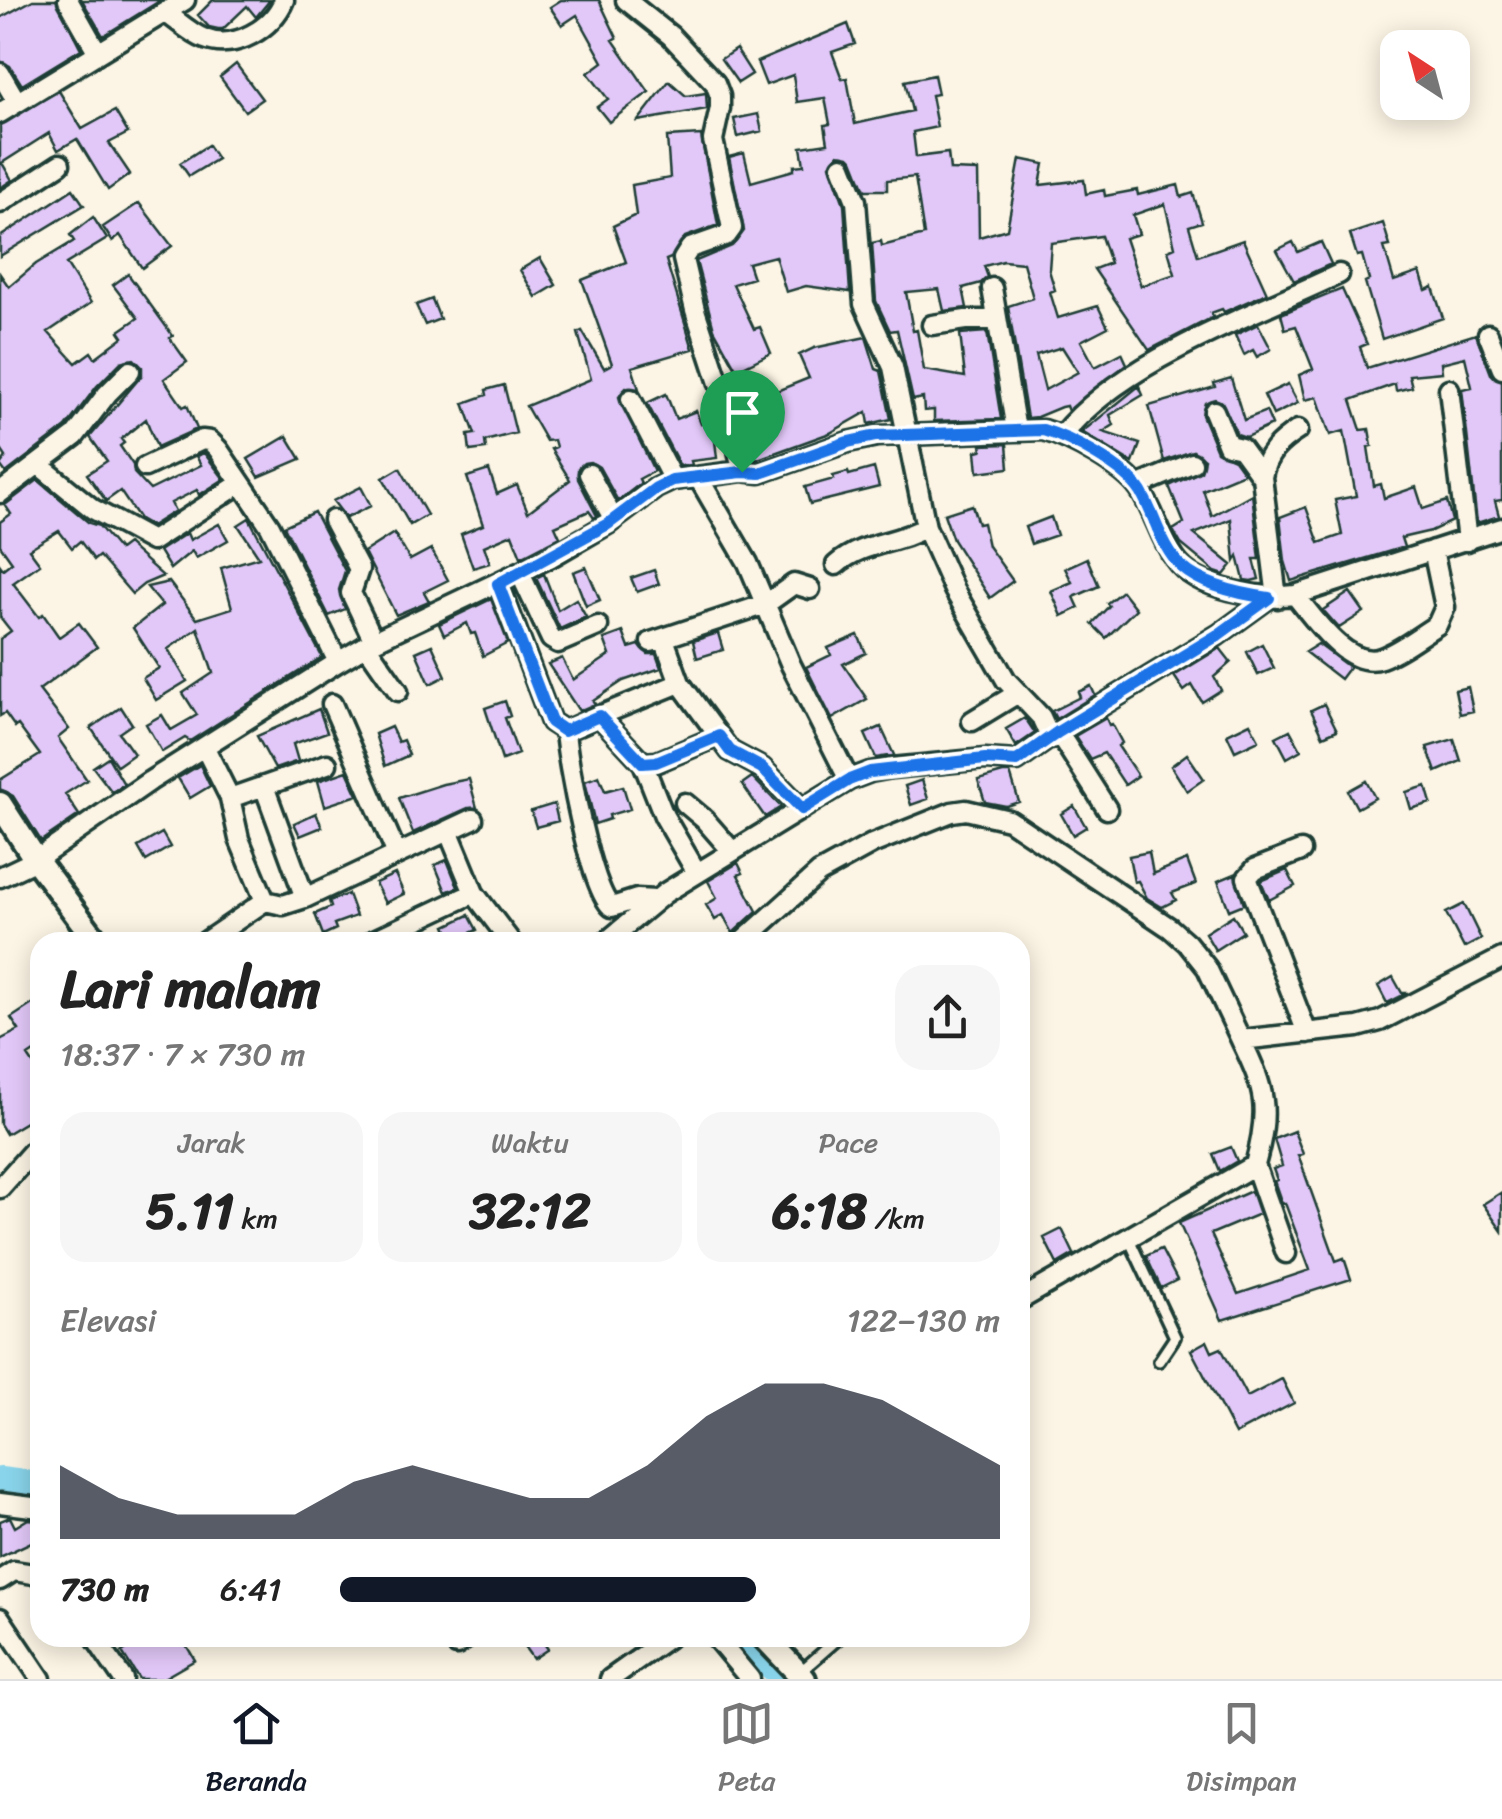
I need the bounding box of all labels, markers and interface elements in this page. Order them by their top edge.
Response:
north arrow [1380,30,1470,120]
map controls [1380,30,1470,120]
pin [700,370,785,473]
icon: arrive [715,385,770,440]
text: Lari malam [60,940,320,1037]
button: share [895,965,1000,1070]
text: 18:37 · 7 × 730 m [60,1026,305,1083]
text: Jarak [178,1118,245,1167]
text: Waktu [491,1118,569,1167]
text: Pace [819,1118,878,1167]
text: 5.11 [146,1167,234,1256]
text: 32:12 [469,1167,591,1256]
text: 6:18 [772,1167,867,1256]
text: km [234,1194,278,1243]
text: /km [867,1194,925,1243]
text: Elevasi [60,1292,156,1349]
text: 122–130 m [847,1292,1000,1349]
text: 730 m [60,1561,149,1618]
text: 6:41 [220,1561,282,1618]
tab: Beranda [205,1696,307,1805]
tab: Peta [718,1696,775,1805]
tab: Disimpan [1186,1696,1297,1805]

